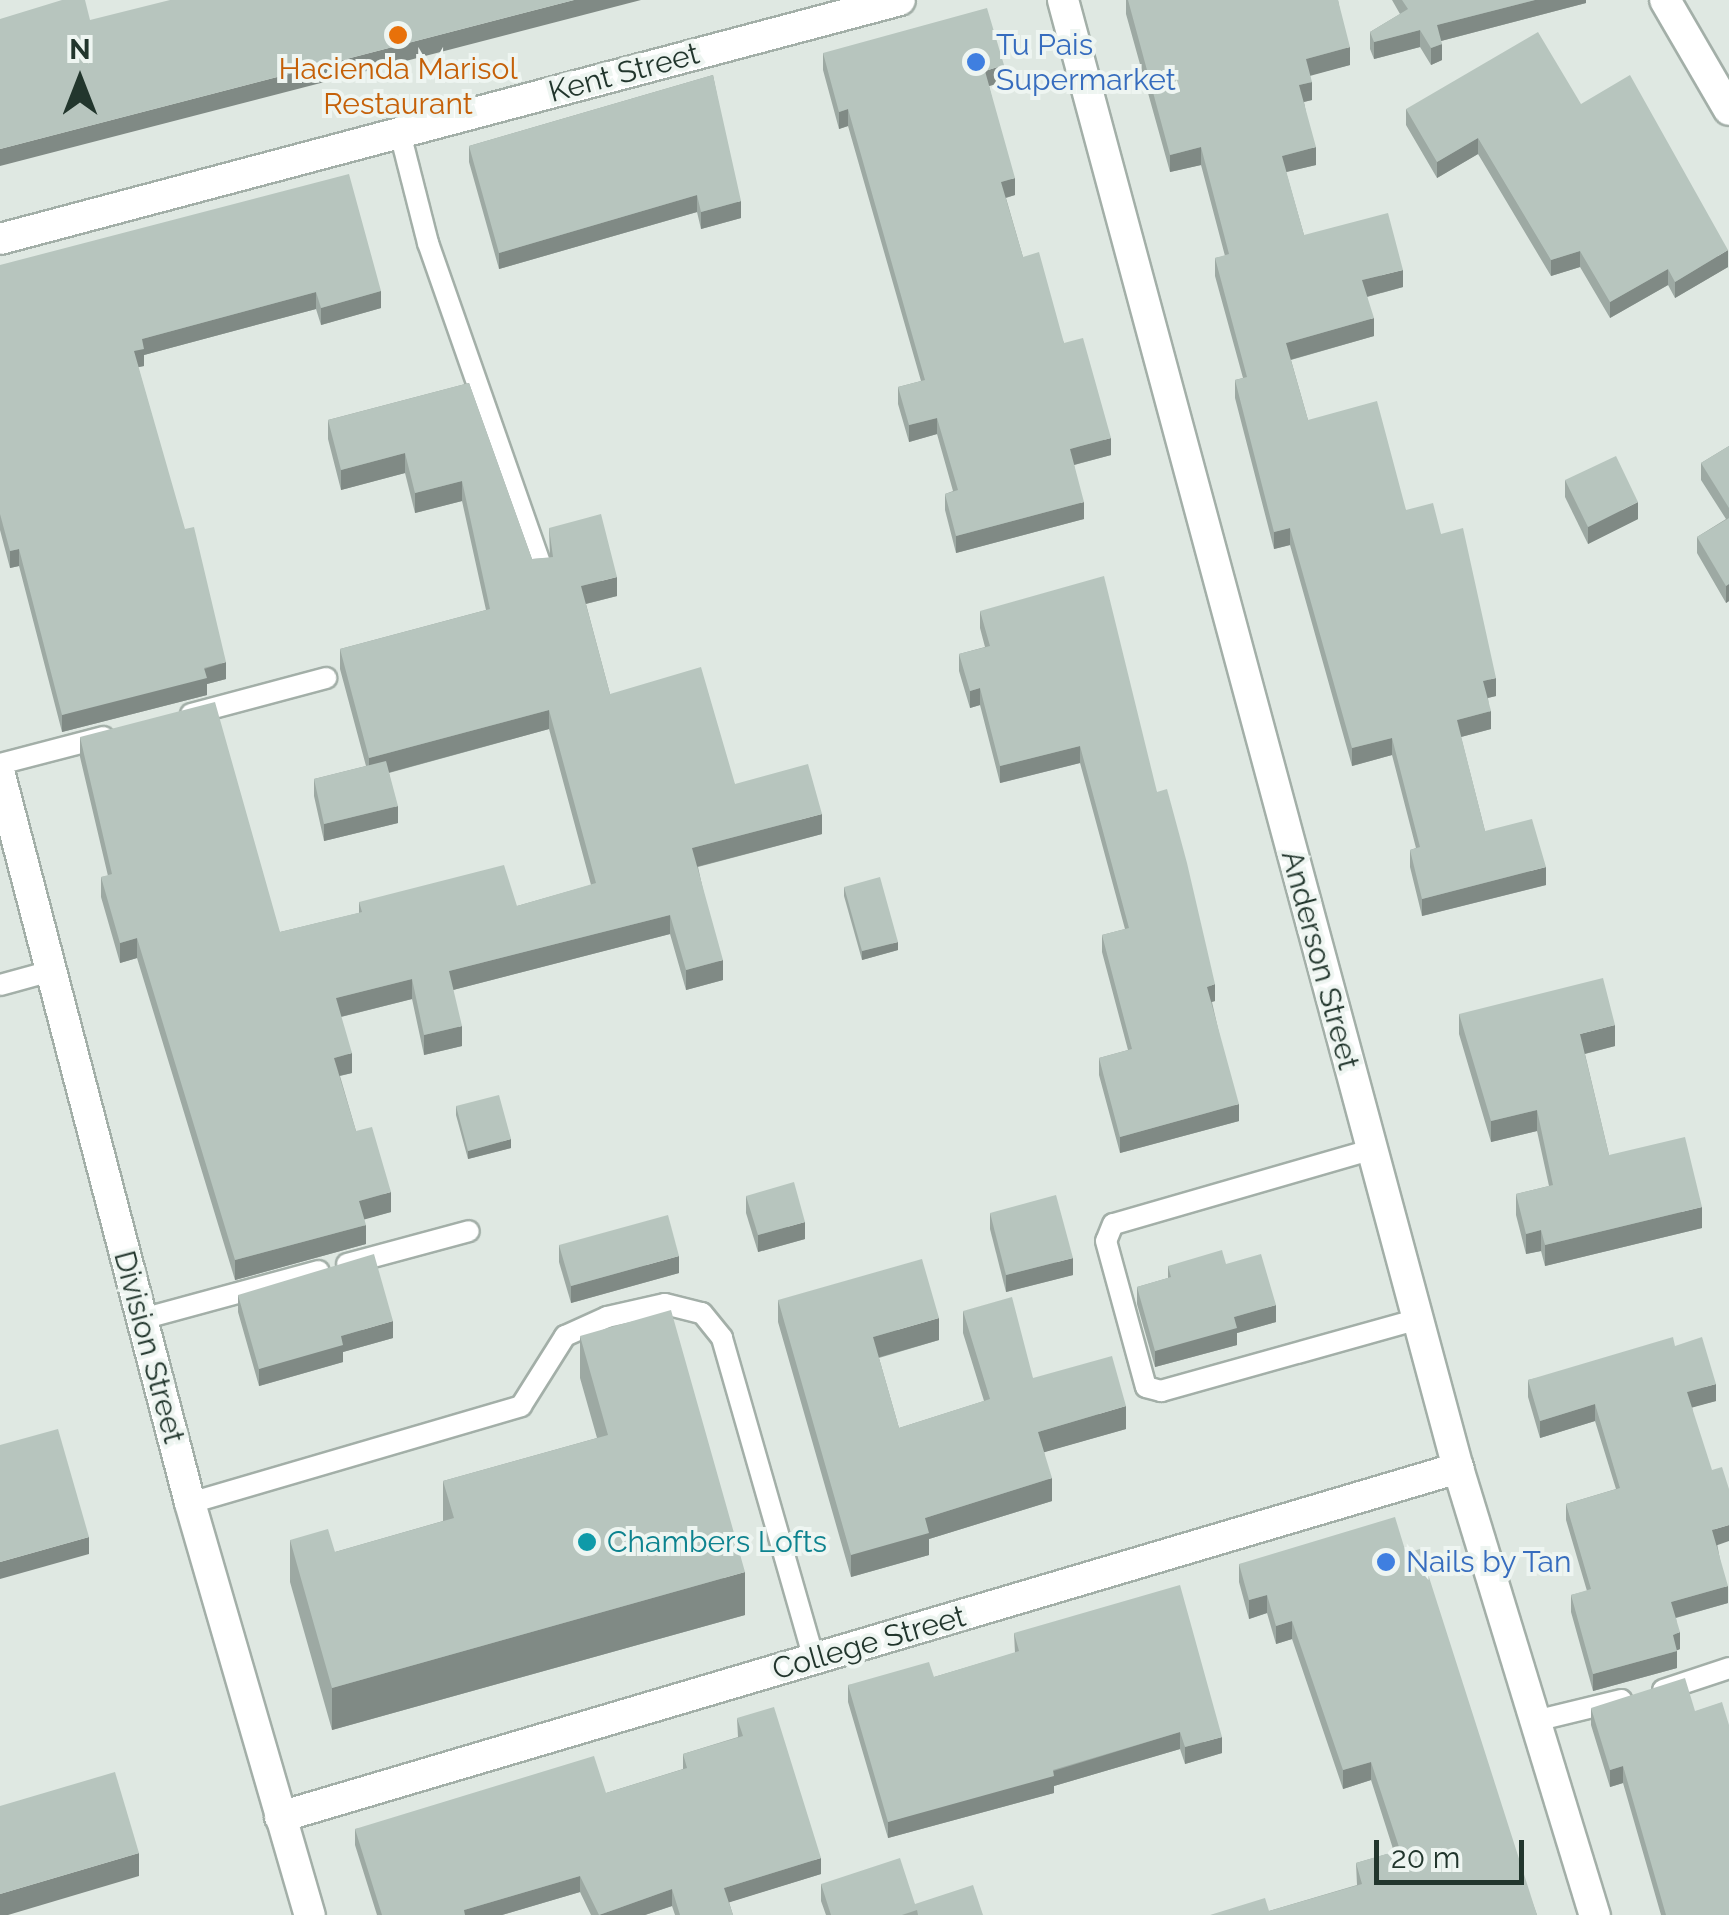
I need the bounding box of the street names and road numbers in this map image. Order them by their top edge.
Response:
street label: Kent Street [545,36,703,110]
street label: Anderson Street [1273,847,1367,1073]
street label: Division Street [106,1247,192,1447]
street label: College Street [768,1598,970,1688]

